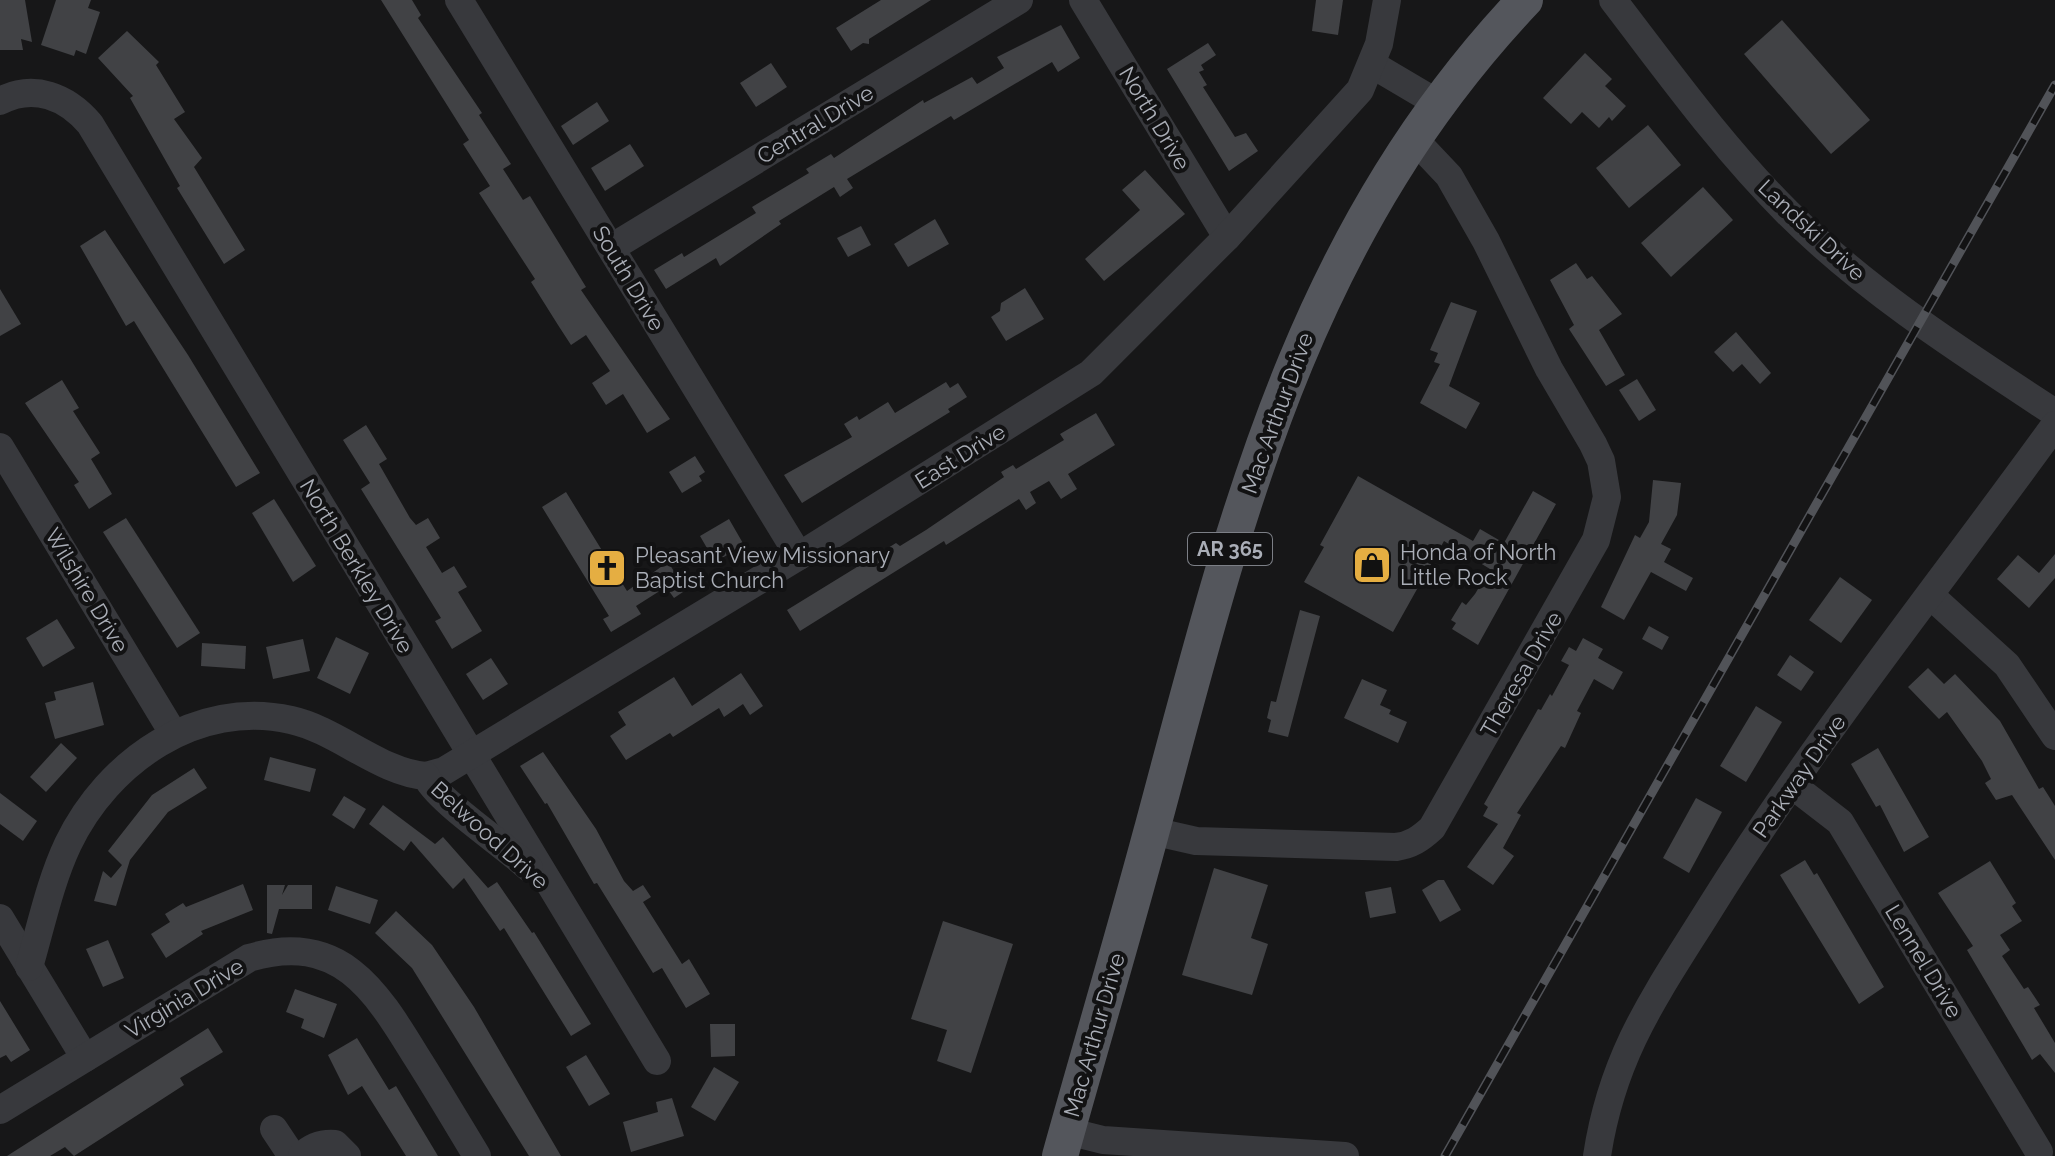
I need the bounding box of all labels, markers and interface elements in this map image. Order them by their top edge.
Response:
street label: North Drive [1114,62,1196,174]
street label: Central Drive [752,79,878,169]
street label: Landski Drive [1753,174,1871,286]
street label: South Drive [588,221,671,335]
street label: Mac Arthur Drive [1236,329,1318,497]
street label: East Drive [910,418,1010,494]
street label: North Berkley Drive [295,474,419,658]
street label: Wilshire Drive [40,523,134,657]
road number: AR 365 [1188,533,1272,565]
place label: Honda of North Little Rock [1400,539,1556,590]
place label: Pleasant View Missionary Baptist Church [635,542,890,593]
shop icon: Honda of North Little Rock [1351,544,1393,586]
church icon: Pleasant View Missionary Baptist Church [586,547,628,589]
street label: Theresa Drive [1475,607,1567,741]
street label: Parkway Drive [1747,710,1851,842]
street label: Belwood Drive [426,776,554,894]
street label: Lennel Drive [1880,900,1968,1022]
street label: Mac Arthur Drive [1058,950,1130,1120]
street label: Virginia Drive [120,952,248,1043]

